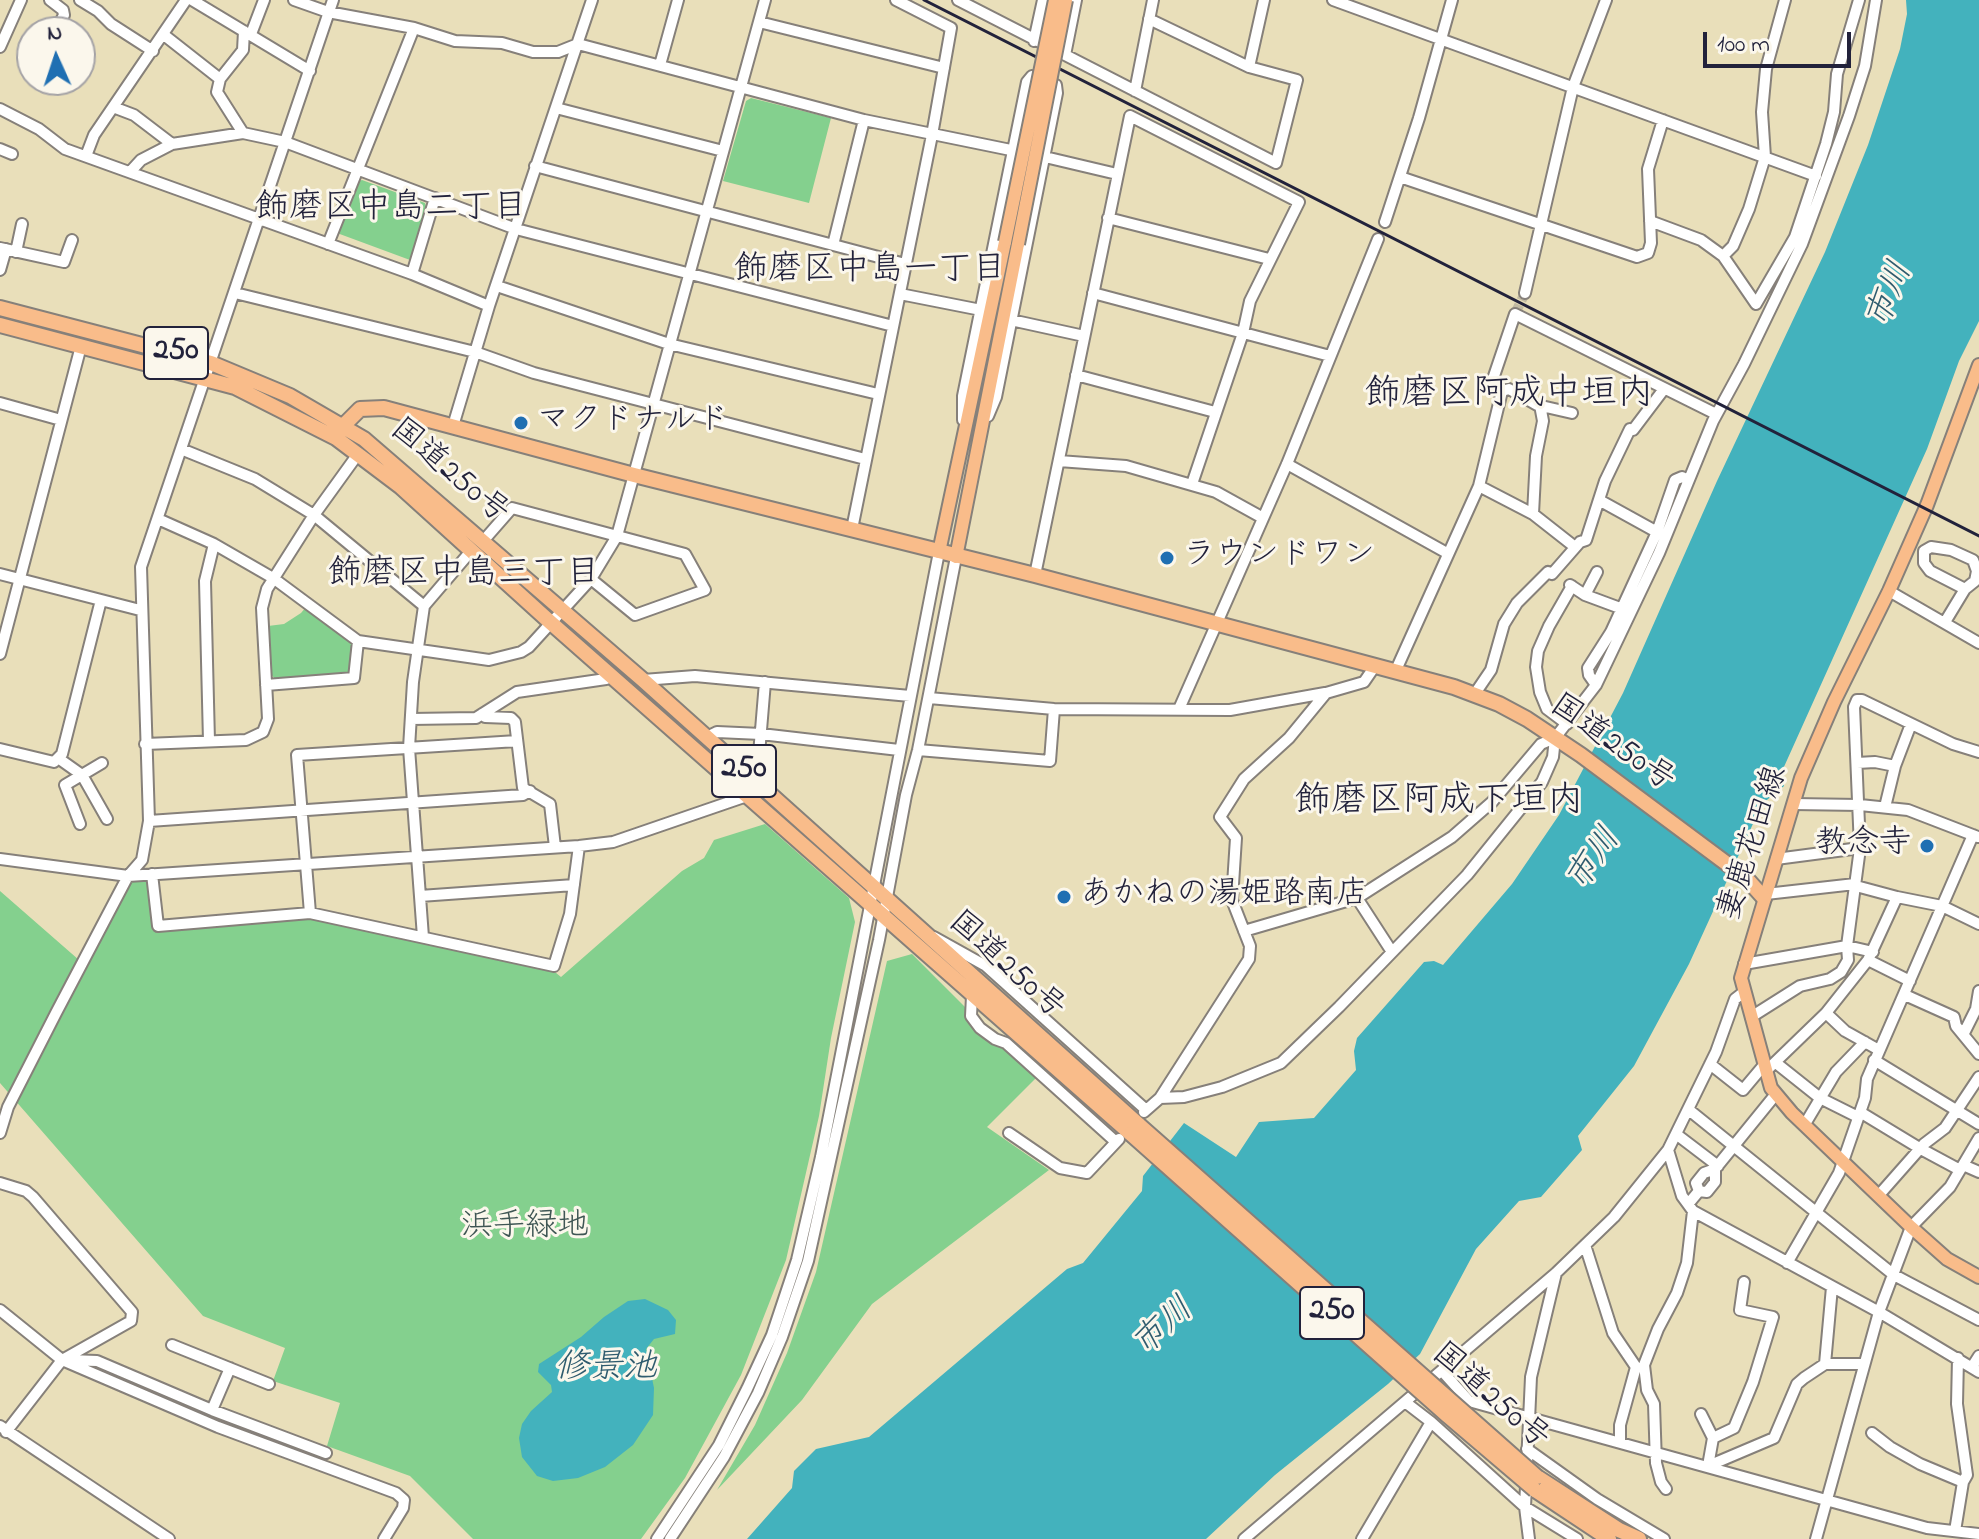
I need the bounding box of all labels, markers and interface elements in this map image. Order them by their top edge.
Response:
north arrow [16,16,96,96]
scale bar [1707,16,1855,66]
text: N [47,18,63,50]
text: 100 m [1717,28,1770,63]
district label: 飾磨区中島二丁目 [255,190,527,230]
district label: 飾磨区中島一丁目 [734,252,1006,292]
water label: 市川 [1860,257,1924,335]
road number: 250 [144,327,208,379]
district label: 飾磨区阿成中垣内 [1365,375,1653,419]
place label: マクドナルド [537,404,729,442]
street label: 国道250号 [380,412,516,534]
marker: マクドナルド [512,414,530,432]
place label: ラウンドワン [1183,539,1375,577]
marker: ラウンドワン [1158,549,1176,567]
district label: 飾磨区中島三丁目 [328,556,600,596]
street label: 国道250号 [1541,688,1681,802]
road number: 250 [712,745,776,797]
street label: 妻鹿花田線 [1712,762,1798,926]
district label: 飾磨区阿成下垣内 [1295,782,1583,826]
water label: 市川 [1560,821,1632,901]
place label: 教念寺 [1815,827,1911,865]
marker: 教念寺 [1918,837,1936,855]
place label: あかねの湯姫路南店 [1080,878,1368,916]
marker: あかねの湯姫路南店 [1055,888,1073,906]
street label: 国道250号 [939,905,1071,1029]
park label: 浜手緑地 [461,1210,589,1248]
road number: 250 [1300,1287,1364,1339]
water label: 市川 [1126,1291,1204,1367]
street label: 国道250号 [1422,1336,1556,1460]
water label: 修景池 [555,1350,657,1390]

